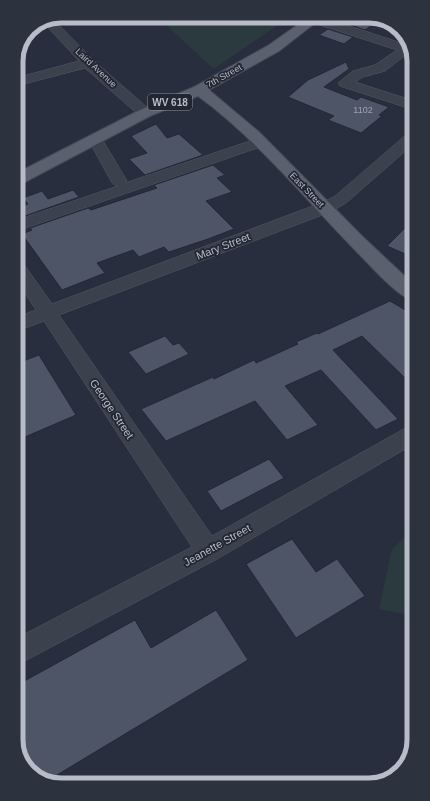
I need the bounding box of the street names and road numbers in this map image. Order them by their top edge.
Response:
street label: Laird Avenue [73,46,119,90]
street label: 7th Street [205,62,244,90]
road number: WV 618 [148,94,192,110]
street label: East Street [288,171,326,210]
street label: Mary Street [194,230,252,262]
street label: George Street [88,377,136,441]
street label: Jeanette Street [181,522,253,568]

